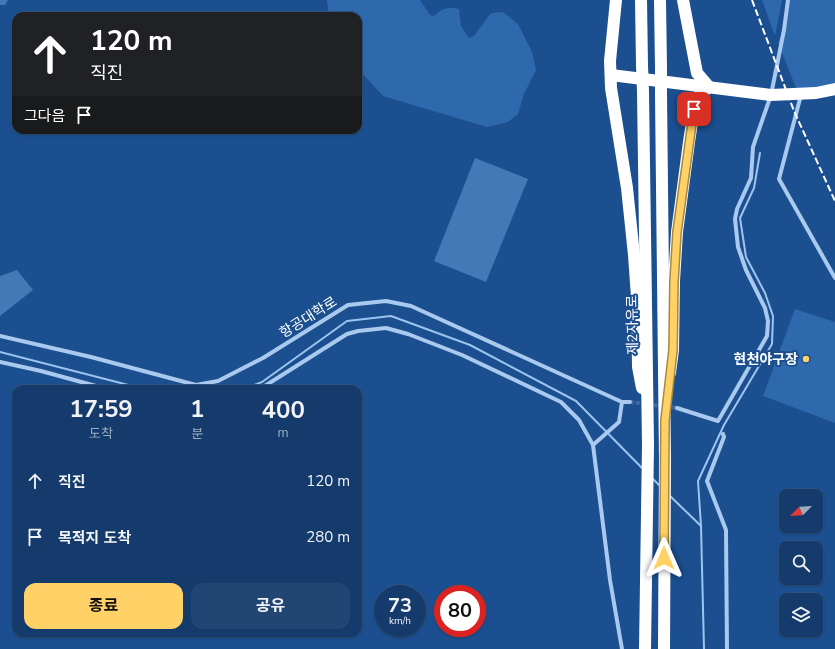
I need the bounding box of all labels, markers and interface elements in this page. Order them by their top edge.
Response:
text: 120 m [90,22,173,60]
icon: ahead [24,28,76,80]
text: 직진 [90,61,123,85]
pin [677,92,711,126]
icon: arrive [683,98,705,120]
icon: arrive [73,104,95,126]
text: 그다음 [24,106,65,126]
street label: 항공대학로 [276,292,341,343]
street label: 제2자유로 [622,295,643,355]
place label: 현천야구장 [734,350,798,369]
marker: 현천야구장 [801,354,811,364]
text: 17:59 [69,393,133,425]
text: 1 [190,393,204,425]
text: 400 [262,394,305,426]
text: m [278,424,289,442]
text: 도착 [89,425,113,443]
text: 분 [191,425,203,443]
icon: ahead [24,470,46,492]
text: 120 m [306,471,350,491]
text: 직진 [58,472,86,492]
north arrow [779,489,823,533]
map controls [779,489,823,637]
icon: arrive [24,526,46,548]
text: 280 m [306,527,350,547]
text: 목적지 도착 [58,528,131,548]
position arrow [643,537,685,579]
button: search [779,541,823,585]
button: 종료 [24,583,183,629]
button: 공유 [191,583,350,629]
speed limit sign: 80 [434,585,486,637]
text: 73 [388,592,412,619]
button: layers [779,593,823,637]
text: km/h [389,614,411,628]

